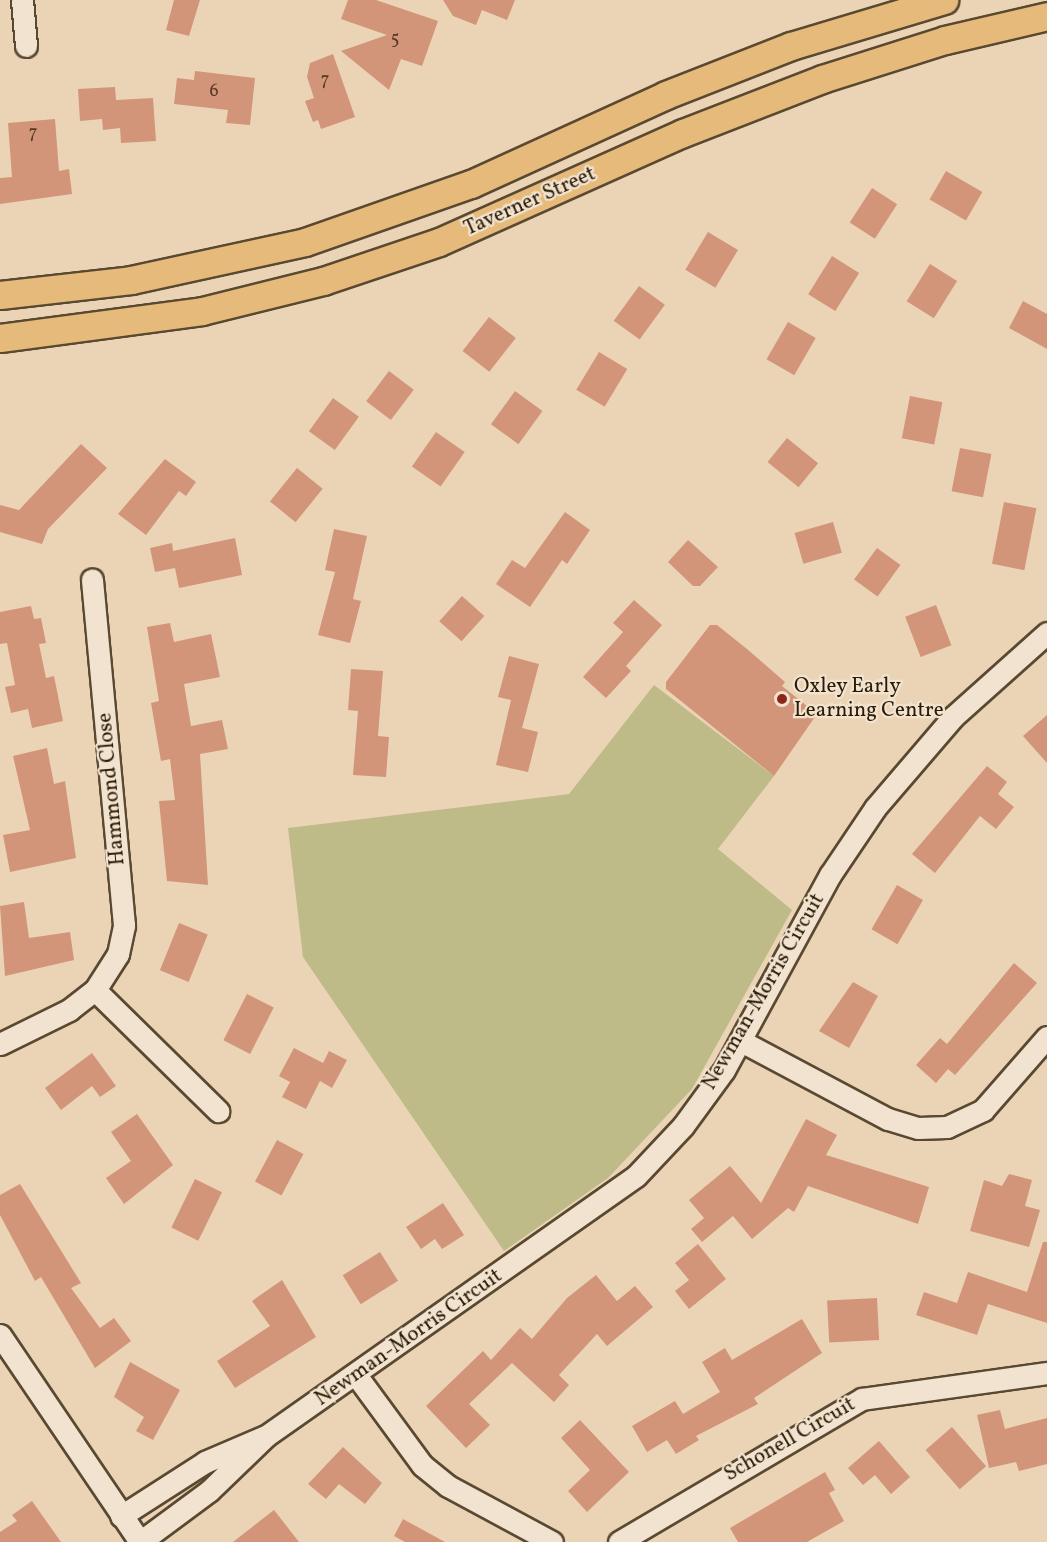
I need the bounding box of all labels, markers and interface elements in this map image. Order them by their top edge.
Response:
house number: 5 [391,29,399,51]
house number: 7 [321,70,329,92]
house number: 6 [209,81,219,103]
house number: 7 [29,123,37,145]
street label: Taverner Street [460,162,600,242]
place label: Oxley Early Learning Centre [794,674,944,724]
marker: Oxley Early Learning Centre [775,692,789,706]
street label: Hammond Close [93,712,131,866]
street label: Newman-Morris Circuit [697,889,831,1095]
street label: Newman-Morris Circuit [311,1264,507,1412]
street label: Schonell Circuit [720,1392,860,1488]

